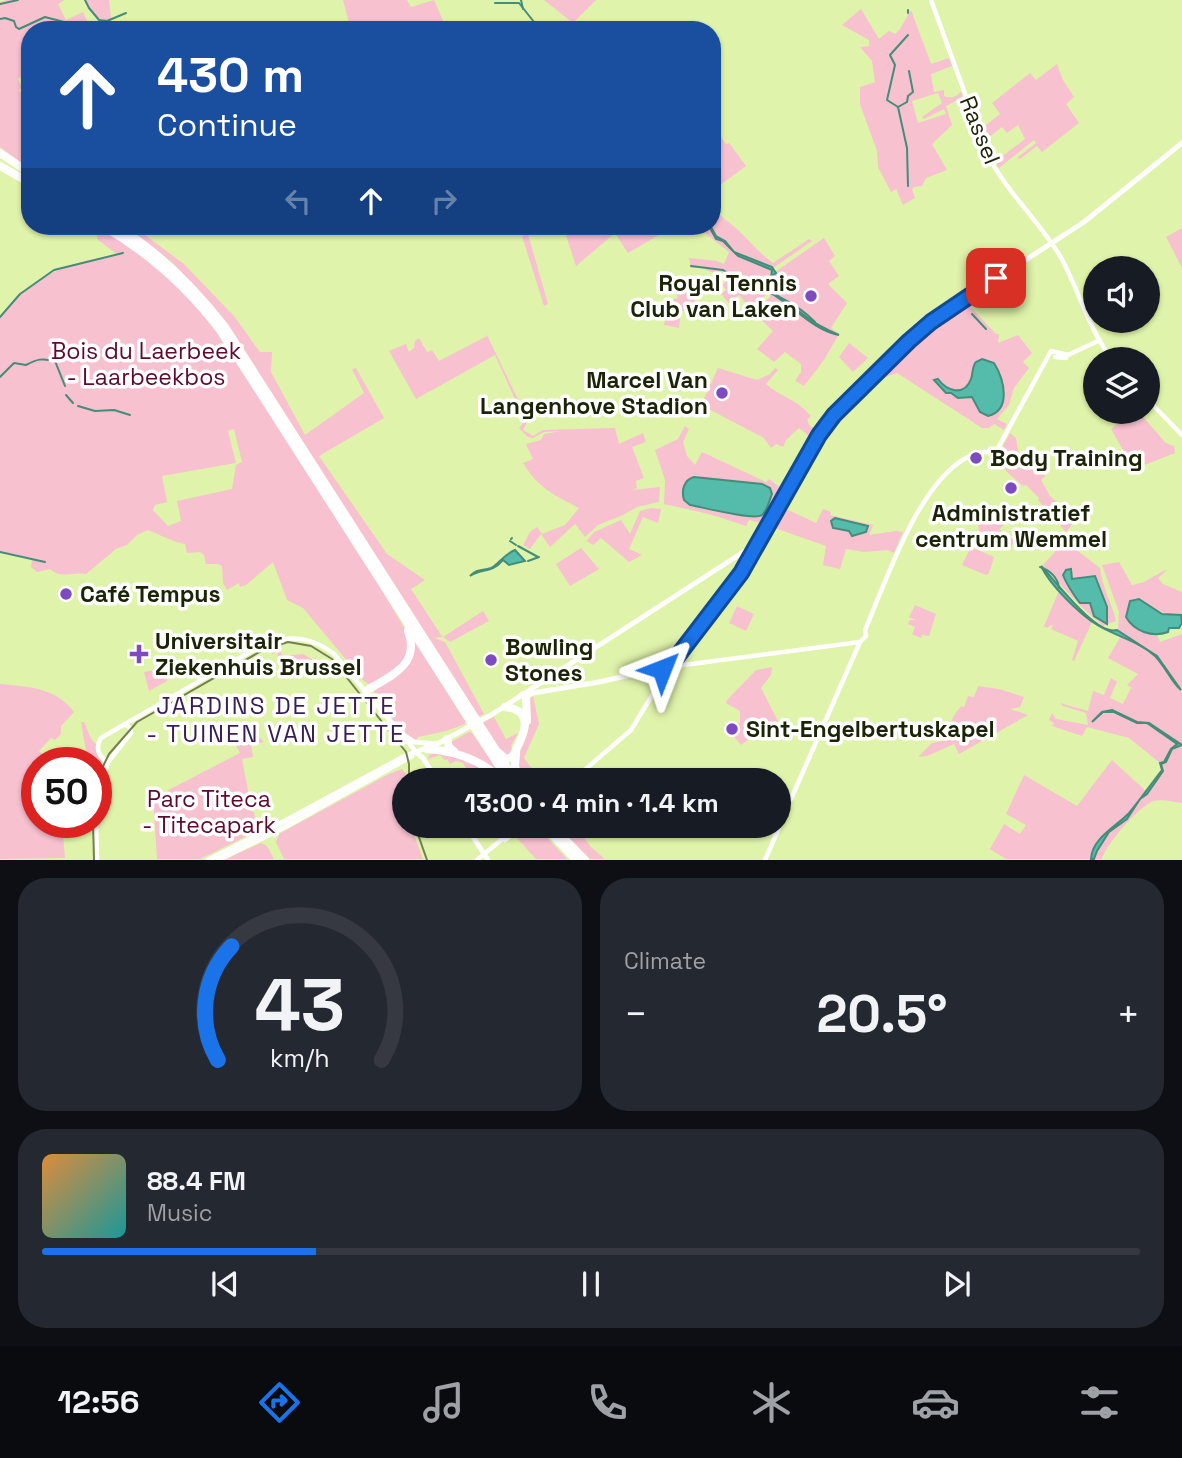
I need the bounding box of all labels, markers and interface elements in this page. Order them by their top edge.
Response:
text: 430 m [157,44,304,106]
icon: ahead [42,49,133,140]
street label: Rassel [953,91,1007,169]
text: Continue [157,105,297,145]
icon: left [279,182,317,220]
icon: ahead [352,182,390,220]
icon: right [425,182,463,220]
pin [966,248,1026,308]
map controls [1083,256,1160,424]
button: sound [1083,256,1160,333]
icon: arrive [977,259,1015,297]
place label: Royal Tennis Club van Laken [630,268,797,324]
marker: Royal Tennis Club van Laken [803,288,819,304]
park label: Bois du Laerbeek - Laarbeekbos [51,336,241,392]
button: layers [1083,347,1160,424]
place label: Marcel Van Langenhove Stadion [480,365,708,421]
marker: Marcel Van Langenhove Stadion [714,385,730,401]
place label: Body Training [990,443,1143,473]
marker: Body Training [968,450,984,466]
marker: Administratief centrum Wemmel [1003,480,1019,496]
place label: Administratief centrum Wemmel [915,498,1107,554]
place label: Café Tempus [80,579,221,609]
marker: Café Tempus [58,586,74,602]
place label: Universitair Ziekenhuis Brussel [155,626,362,682]
place label: Bowling Stones [505,632,593,688]
position arrow [625,632,699,706]
marker: Universitair Ziekenhuis Brussel [129,644,149,664]
marker: Bowling Stones [483,652,499,668]
district label: JARDINS DE JETTE - TUINEN VAN JETTE [146,690,406,749]
place label: Sint-Engelbertuskapel [746,714,995,744]
marker: Sint-Engelbertuskapel [724,721,740,737]
speed limit sign: 50 [21,747,112,838]
park label: Parc Titeca - Titecapark [142,784,276,840]
text: 13:00 · 4 min · 1.4 km [464,786,719,820]
text: Climate [624,946,706,976]
text: 43 [255,959,345,1052]
text: 20.5° [816,981,948,1047]
text: − [624,990,648,1038]
text: + [1116,990,1140,1038]
text: km/h [270,1042,330,1074]
text: 88.4 FM [147,1164,246,1198]
text: Music [147,1198,212,1228]
icon: previous [206,1265,244,1303]
icon: pause [572,1265,610,1303]
icon: next [938,1265,976,1303]
icon: directions [255,1378,304,1427]
icon: music [419,1378,468,1427]
icon: phone [583,1378,632,1427]
icon: climate [747,1378,796,1427]
icon: car [911,1378,960,1427]
icon: filters [1075,1378,1124,1427]
text: 12:56 [58,1382,140,1422]

